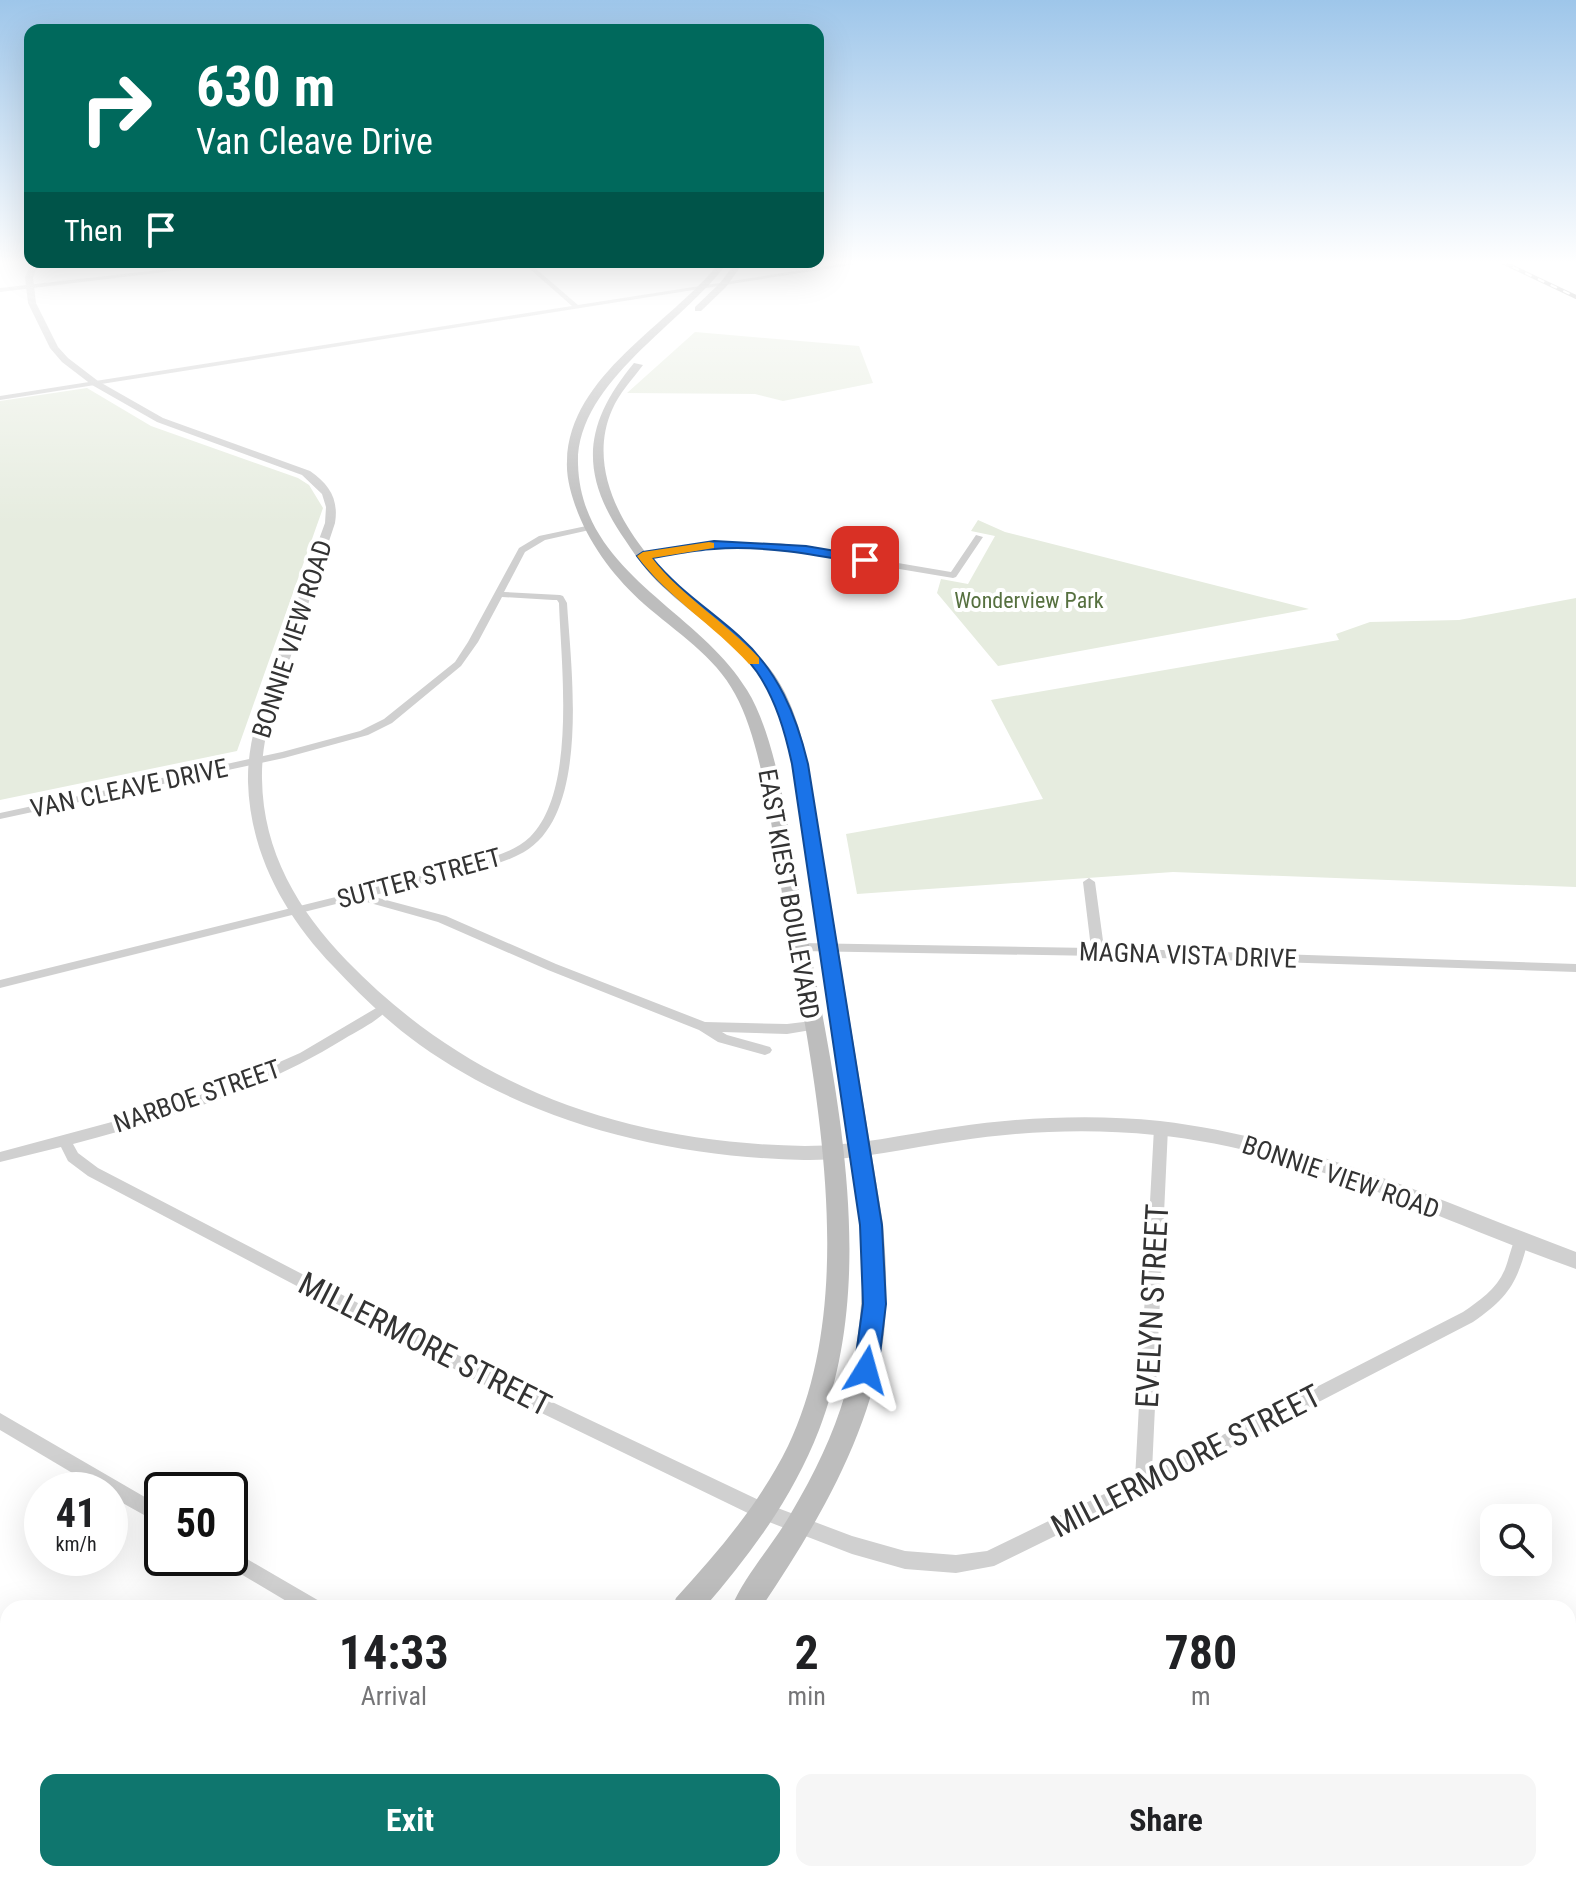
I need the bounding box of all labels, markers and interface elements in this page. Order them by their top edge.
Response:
text: 630 m [196,54,335,120]
icon: right [64,56,168,160]
text: Van Cleave Drive [196,121,433,163]
icon: arrive [139,208,183,252]
text: Then [64,213,123,248]
pin [831,526,899,594]
street label: BONNIE VIEW ROAD [246,536,338,742]
icon: arrive [843,538,887,582]
park label: Wonderview Park [954,588,1104,613]
street label: VAN CLEAVE DRIVE [28,752,230,824]
street label: EAST KIEST BOULEVARD [752,767,826,1021]
street label: SUTTER STREET [334,842,504,914]
street label: MAGNA VISTA DRIVE [1079,936,1297,974]
street label: NARBOE STREET [110,1053,284,1139]
street label: BONNIE VIEW ROAD [1239,1129,1443,1225]
street label: EVELYN STREET [1128,1203,1176,1409]
street label: MILLERMORE STREET [292,1264,558,1424]
position arrow [824,1328,908,1412]
street label: MILLERMOORE STREET [1045,1377,1327,1545]
speed limit sign: 50 [144,1472,248,1576]
text: 41 [56,1490,96,1537]
map controls [1480,1504,1552,1576]
button: search [1480,1504,1552,1576]
text: km/h [55,1532,97,1556]
text: 14:33 [339,1624,449,1681]
text: 2 [795,1624,819,1681]
text: 780 [1164,1624,1237,1681]
text: Arrival [361,1681,427,1711]
text: min [788,1681,826,1711]
text: m [1191,1681,1211,1711]
button: Exit [40,1774,780,1866]
button: Share [796,1774,1536,1866]

